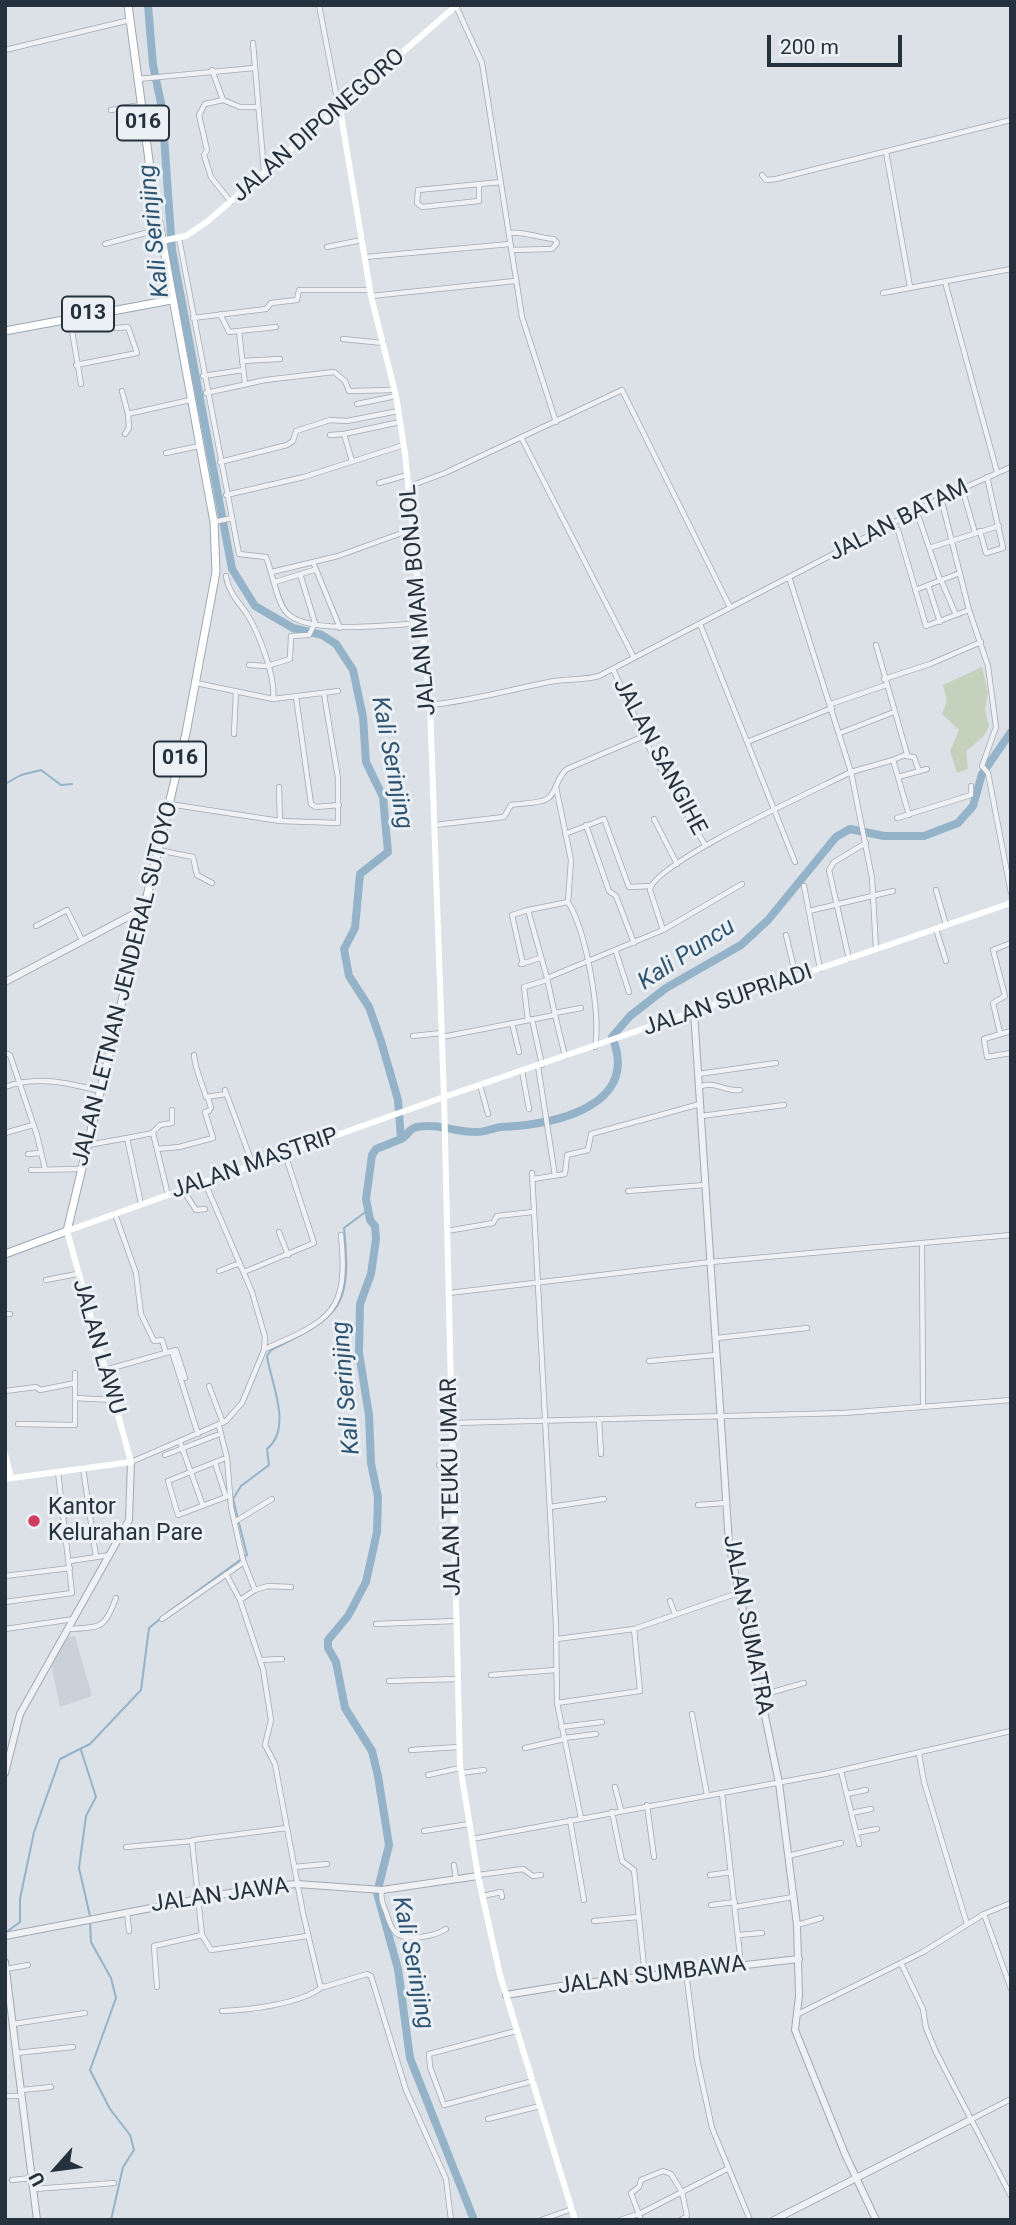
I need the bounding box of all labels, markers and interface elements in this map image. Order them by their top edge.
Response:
scale bar [771,21,906,65]
text: 200 m [780,35,839,59]
street label: JALAN DIPONEGORO [227,43,411,209]
road number: 016 [117,106,169,140]
water label: Kali Serinjing [134,163,176,299]
road number: 013 [62,296,114,332]
street label: JALAN BATAM [825,474,973,568]
street label: JALAN IMAM BONJOL [395,483,443,717]
street label: JALAN SANGIHE [606,674,712,840]
water label: Kali Serinjing [364,694,418,832]
road number: 016 [154,742,206,776]
street label: JALAN LETNAN JENDERAL SUTOYO [67,799,185,1169]
water label: Kali Puncu [633,913,741,997]
street label: JALAN SUPRIADI [640,959,816,1043]
street label: JALAN MASTRIP [168,1123,342,1205]
street label: JALAN LAWU [66,1276,130,1418]
water label: Kali Serinjing [327,1320,367,1456]
street label: JALAN TEUKU UMAR [436,1378,468,1596]
place label: Kantor Kelurahan Pare [48,1494,203,1548]
marker: Kantor Kelurahan Pare [26,1513,42,1529]
street label: JALAN SUMATRA [716,1533,778,1717]
street label: JALAN JAWA [149,1873,291,1919]
water label: Kali Serinjing [385,1894,439,2032]
street label: JALAN SUMBAWA [556,1951,748,2001]
north arrow [21,2134,91,2204]
text: U [24,2168,50,2190]

